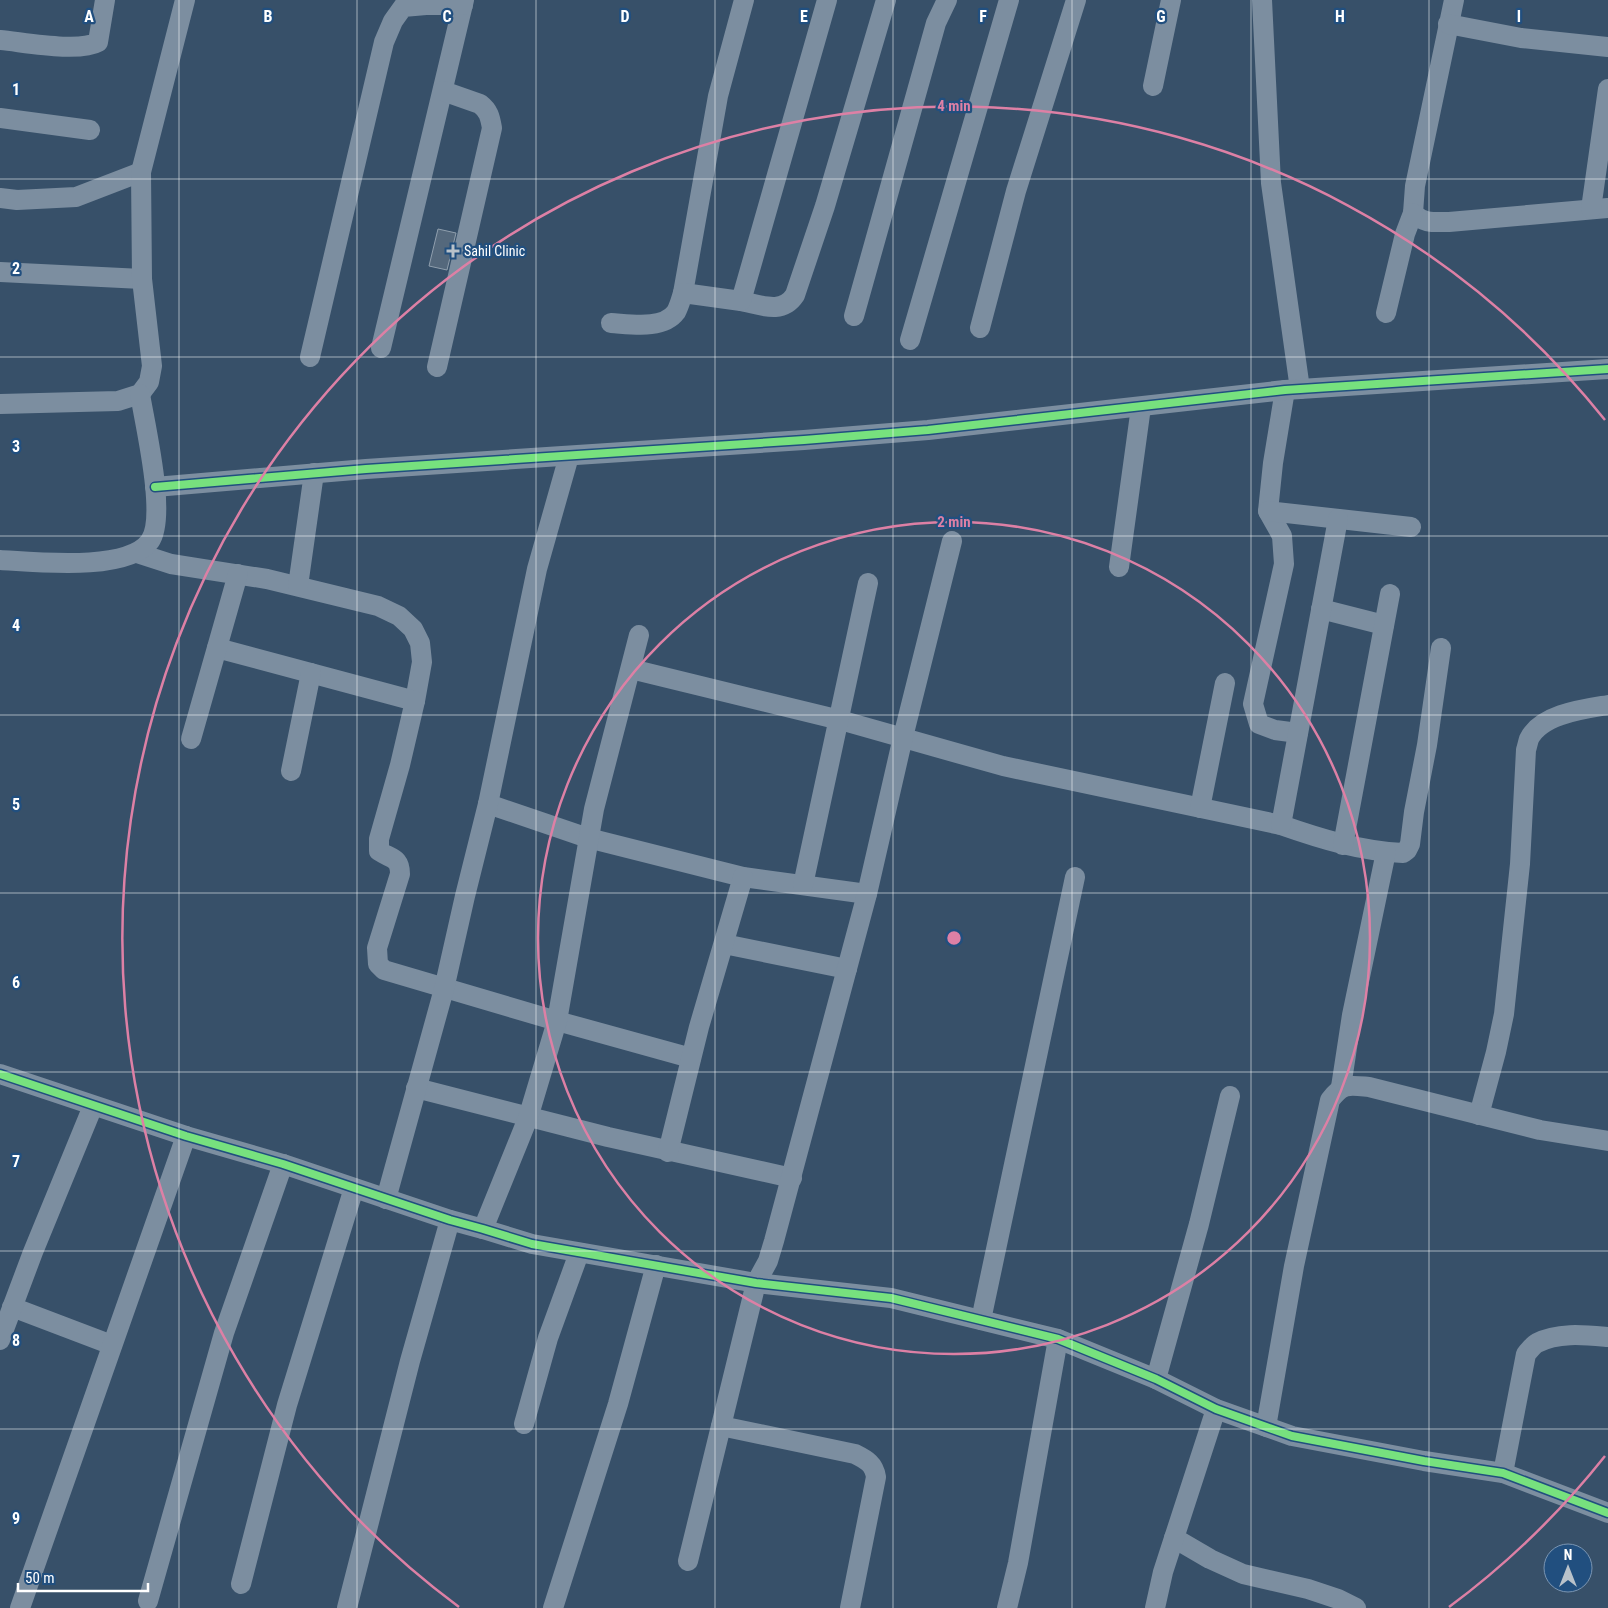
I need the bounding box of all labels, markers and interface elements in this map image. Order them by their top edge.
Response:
text: A [84,7,94,26]
text: B [264,7,273,26]
text: C [442,7,452,26]
text: D [620,7,630,26]
text: E [800,7,808,26]
text: F [979,7,987,26]
text: G [1156,7,1166,26]
text: H [1335,7,1345,26]
text: I [1517,7,1521,26]
text: 1 [12,80,20,99]
text: 4 min [937,97,971,115]
place label: Sahil Clinic [464,243,525,259]
marker: Sahil Clinic [446,244,460,258]
text: 2 [12,259,20,278]
text: 3 [12,437,20,456]
text: 2 min [937,513,971,531]
text: 4 [12,616,20,635]
text: 5 [12,795,20,814]
centre of rings [945,929,963,947]
text: 6 [12,973,20,992]
text: 7 [12,1152,20,1171]
text: 8 [12,1331,20,1350]
text: 9 [12,1509,20,1528]
north arrow [1543,1543,1593,1593]
text: N [1564,1547,1572,1563]
scale bar [18,1560,148,1592]
text: 50 m [25,1569,55,1587]

